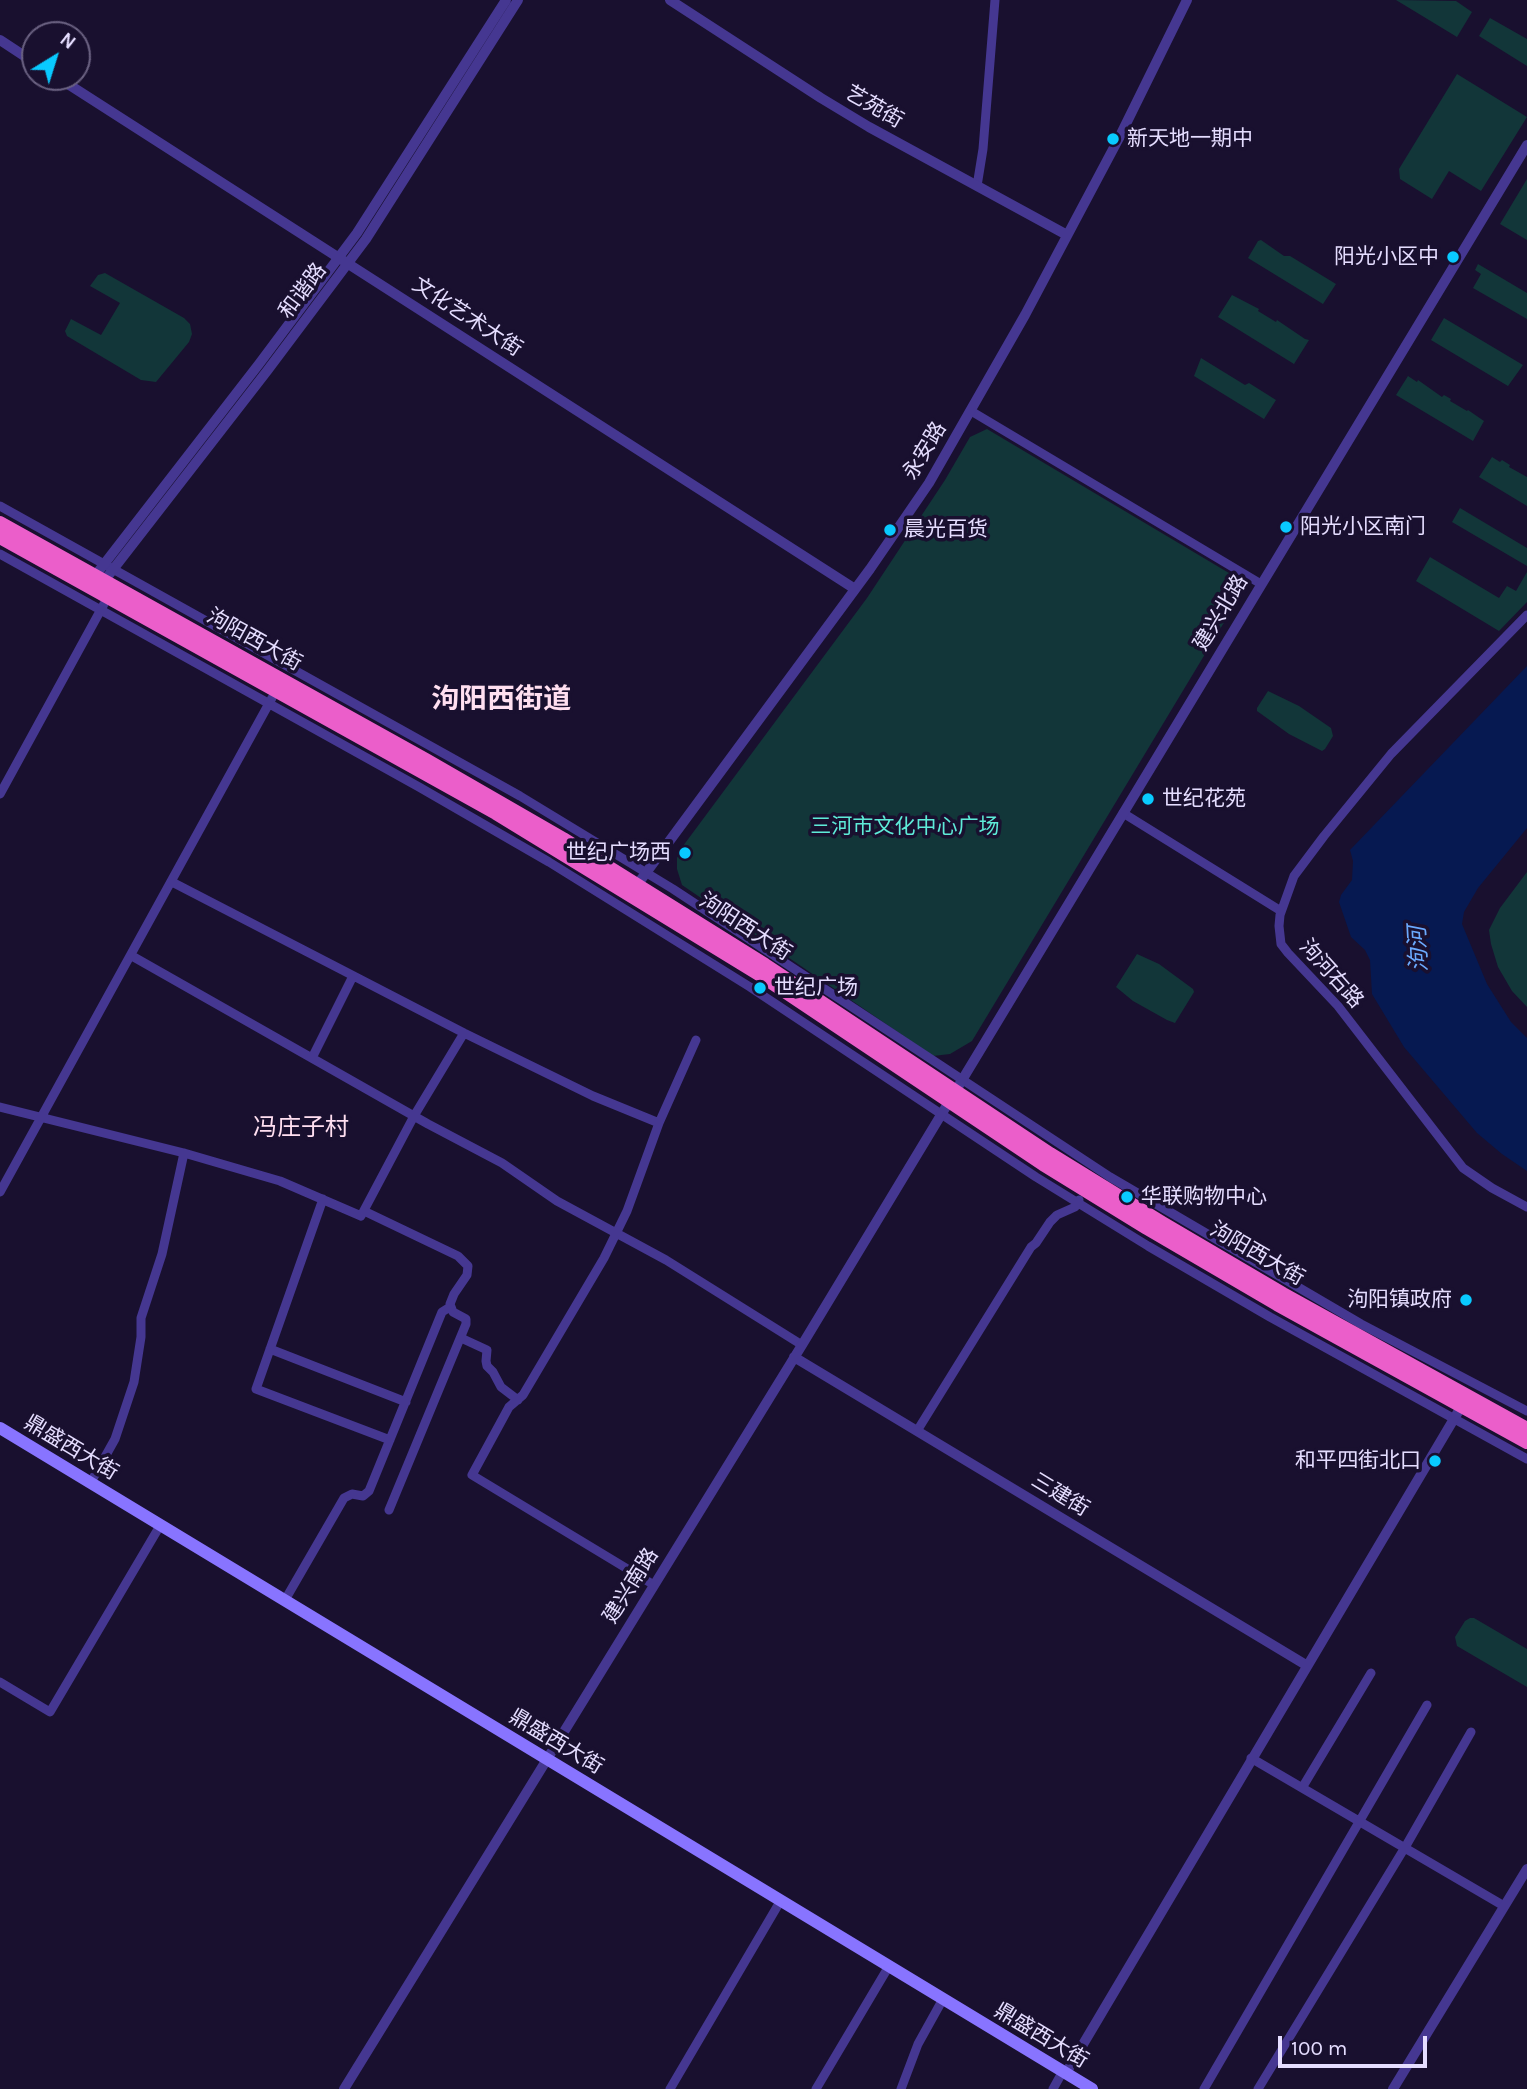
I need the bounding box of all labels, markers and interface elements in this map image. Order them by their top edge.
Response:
north arrow [21,21,91,91]
text: N [56,28,80,54]
street label: 艺苑街 [840,80,908,134]
place label: 新天地一期中 [1127,126,1253,152]
marker: 新天地一期中 [1105,131,1121,147]
place label: 阳光小区中 [1334,244,1439,270]
marker: 阳光小区中 [1445,249,1461,265]
street label: 和谐路 [274,258,332,324]
street label: 文化艺术大街 [407,272,527,362]
street label: 永安路 [898,418,952,484]
place label: 阳光小区南门 [1300,514,1426,540]
place label: 晨光百货 [904,517,988,543]
marker: 阳光小区南门 [1278,519,1294,535]
marker: 晨光百货 [882,522,898,538]
street label: 建兴北路 [1189,571,1253,655]
street label: 泃阳西大街 [202,604,306,676]
district label: 泃阳西街道 [431,683,571,717]
place label: 世纪花苑 [1162,786,1246,812]
marker: 世纪花苑 [1140,791,1156,807]
park label: 三河市文化中心广场 [811,814,999,840]
place label: 世纪广场西 [566,840,671,866]
marker: 世纪广场西 [677,845,693,861]
street label: 泃阳西大街 [694,888,796,966]
water label: 泃河 [1404,925,1434,973]
street label: 泃河右路 [1294,934,1368,1014]
place label: 世纪广场 [774,975,858,1001]
marker: 世纪广场 [752,980,768,996]
district label: 冯庄子村 [253,1114,349,1142]
place label: 华联购物中心 [1141,1184,1267,1210]
marker: 华联购物中心 [1119,1189,1135,1205]
street label: 泃阳西大街 [1205,1217,1309,1291]
place label: 泃阳镇政府 [1347,1287,1452,1313]
marker: 泃阳镇政府 [1458,1292,1474,1308]
street label: 鼎盛西大街 [20,1410,122,1486]
place label: 和平四街北口 [1295,1448,1421,1474]
marker: 和平四街北口 [1427,1453,1443,1469]
street label: 三建街 [1027,1468,1093,1522]
street label: 建兴南路 [598,1544,664,1628]
street label: 鼎盛西大街 [505,1704,607,1780]
street label: 鼎盛西大街 [990,1998,1092,2074]
scale bar [1282,2022,1431,2066]
text: 100 m [1291,2036,1348,2060]

